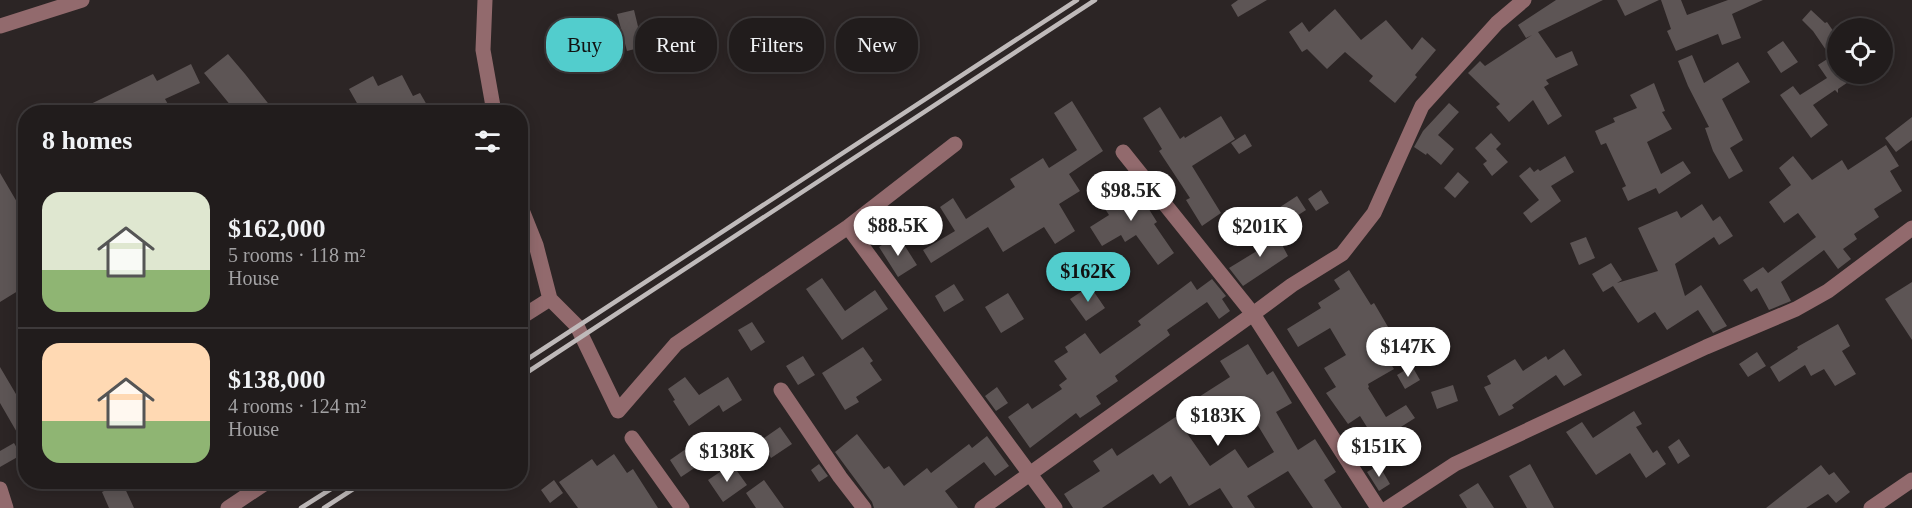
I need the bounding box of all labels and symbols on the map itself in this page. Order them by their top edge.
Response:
pin: $98.5K [1082,171,1180,222]
pin: $88.5K [849,206,947,257]
pin: $201K [1218,207,1302,258]
pin: $162K [1046,252,1130,303]
pin: $147K [1366,327,1450,378]
pin: $183K [1176,396,1260,447]
pin: $151K [1337,427,1421,478]
pin: $138K [685,432,769,483]

